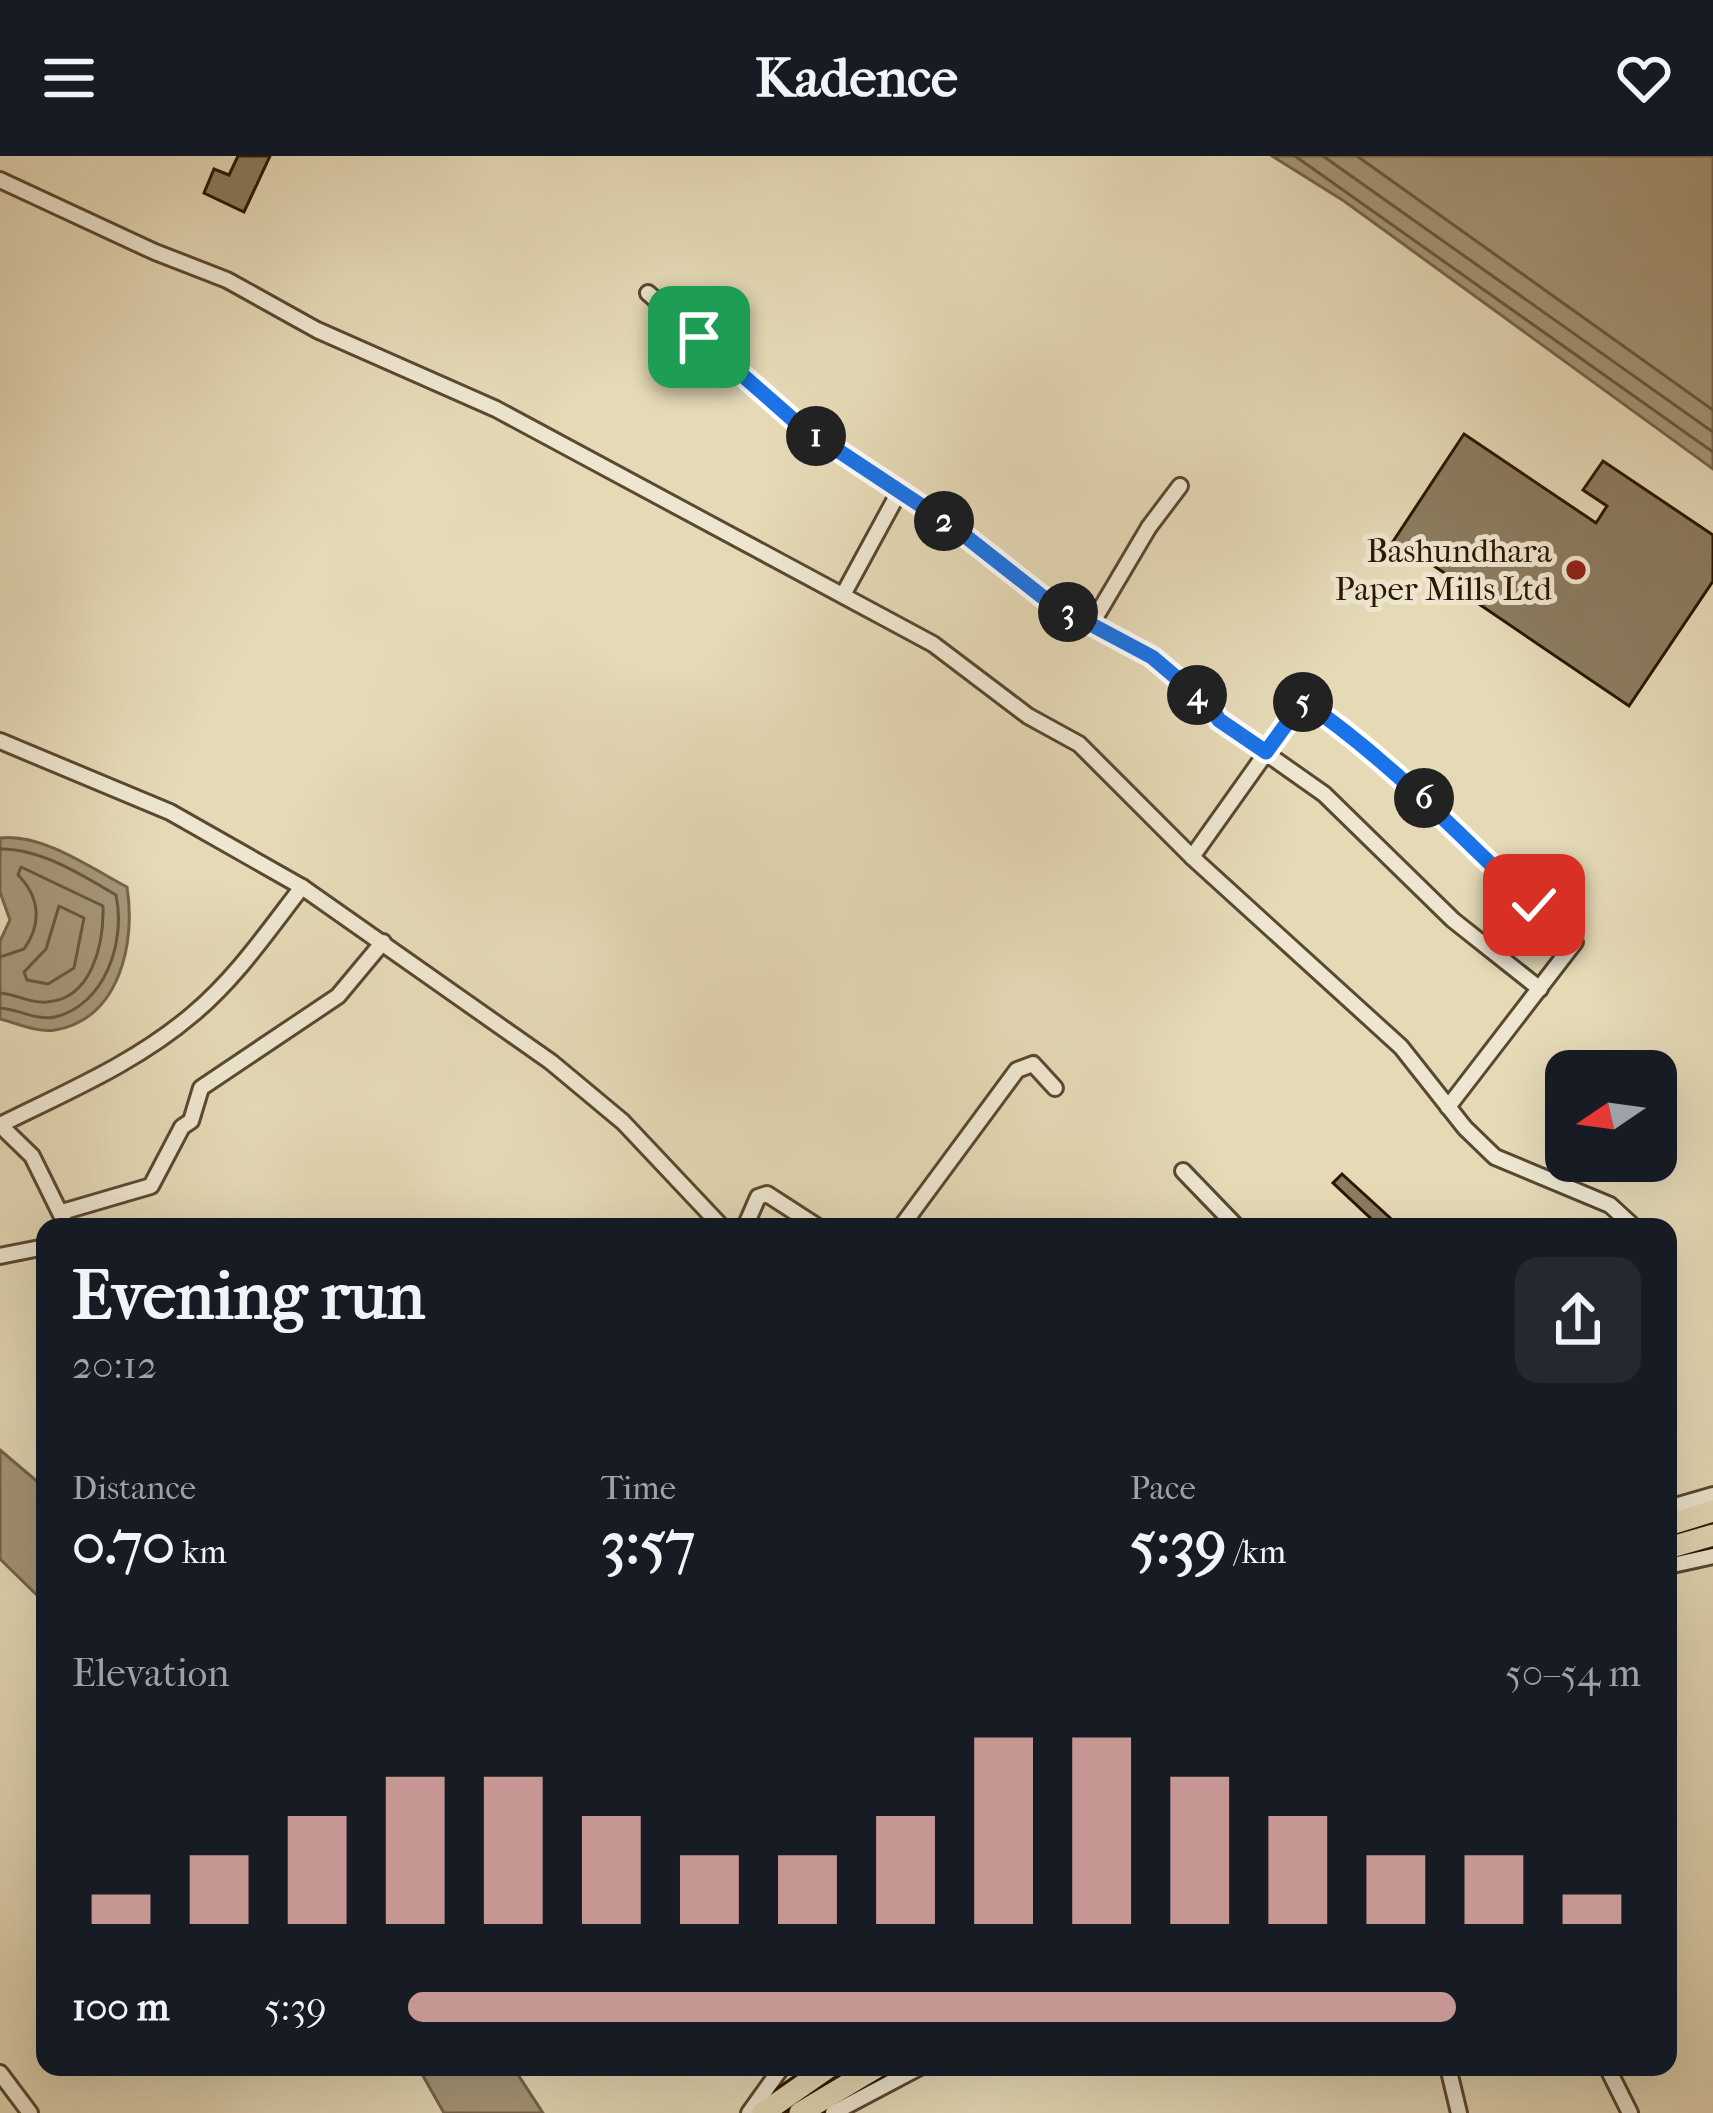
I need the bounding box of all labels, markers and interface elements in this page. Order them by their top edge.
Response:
icon: menu [36,45,102,111]
icon: heart [1611,45,1677,111]
text: Kadence [755,47,958,110]
pin [648,286,750,388]
icon: arrive [666,304,732,370]
pin: 1 [786,406,846,466]
text: 1 [810,416,822,455]
pin: 2 [914,491,974,551]
text: 2 [936,501,952,540]
place label: Bashundhara Paper Mills Ltd [1335,532,1553,609]
marker: Bashundhara Paper Mills Ltd [1563,557,1589,583]
pin: 3 [1038,582,1098,642]
text: 3 [1061,592,1075,631]
pin: 4 [1167,665,1227,725]
pin: 5 [1273,672,1333,732]
text: 4 [1187,675,1207,714]
text: 5 [1296,682,1310,721]
pin: 6 [1394,768,1454,828]
text: 6 [1415,778,1433,817]
pin [1483,854,1585,956]
icon: check [1501,872,1567,938]
north arrow [1545,1050,1677,1182]
map controls [1545,1050,1677,1182]
button: share [1515,1257,1641,1383]
text: Evening run [72,1258,425,1335]
text: 20:12 [72,1342,157,1388]
text: Distance [72,1469,196,1508]
text: Time [601,1469,676,1508]
text: Pace [1130,1469,1196,1508]
text: 0.70 [72,1508,175,1579]
text: 3:57 [601,1508,695,1579]
text: 5:39 [1130,1508,1227,1579]
text: km [175,1533,227,1572]
text: /km [1227,1533,1286,1572]
text: Elevation [72,1650,230,1696]
text: 50–54 m [1505,1650,1641,1696]
text: 100 m [72,1984,170,2030]
text: 5:39 [264,1984,327,2030]

